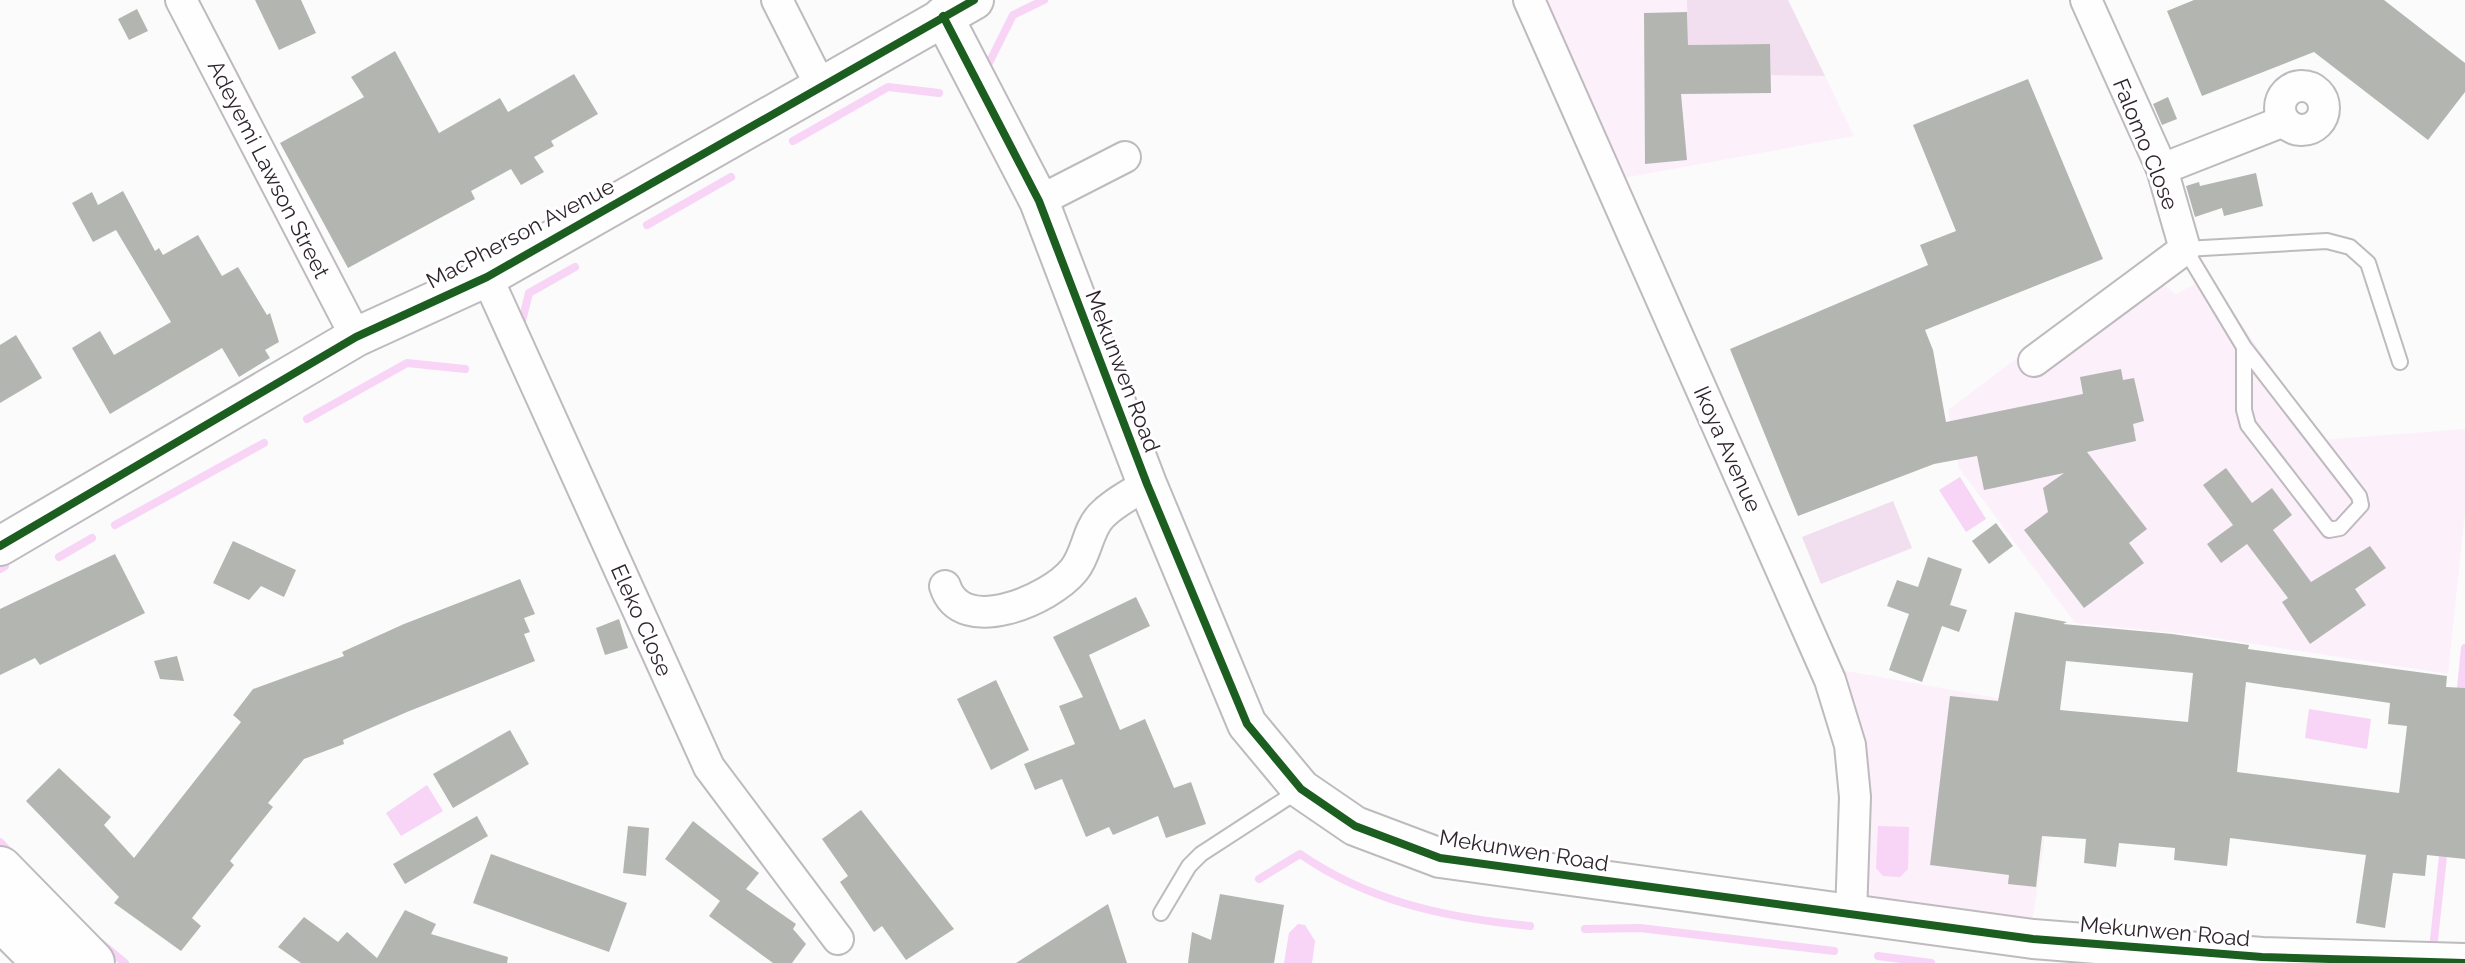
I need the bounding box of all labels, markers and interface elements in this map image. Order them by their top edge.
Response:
street label: Adeyemi Lawson Street [203,56,336,283]
street label: Falomo Close [2108,75,2184,213]
street label: MacPherson Avenue [422,172,618,294]
street label: Mekunwen Road [1080,287,1166,455]
street label: Ikoya Avenue [1689,382,1767,516]
street label: Eleko Close [606,560,678,680]
street label: Mekunwen Road [1438,824,1610,876]
street label: Mekunwen Road [2079,911,2251,951]

